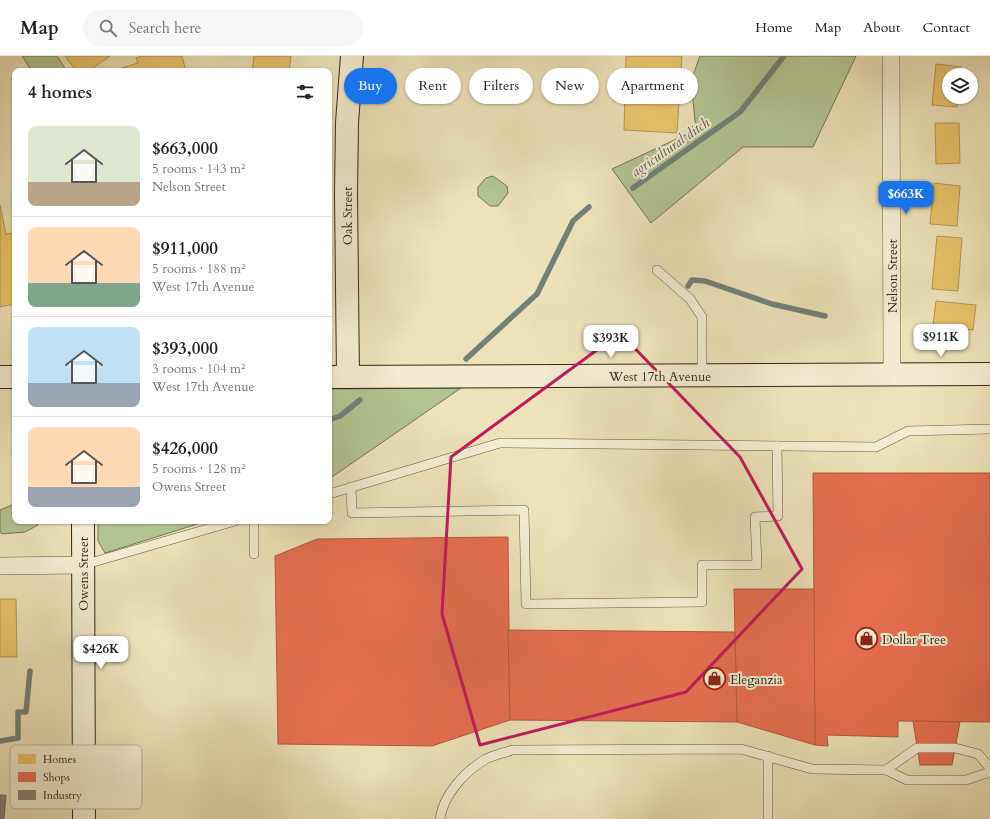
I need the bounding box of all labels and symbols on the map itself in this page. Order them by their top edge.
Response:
water label: agricultural ditch [627,113,713,181]
pin: $663K [878,181,934,215]
street label: Oak Street [339,187,357,245]
street label: Nelson Street [884,239,902,313]
pin: $911K [913,324,969,358]
pin: $393K [583,325,639,359]
street label: West 17th Avenue [608,368,711,386]
street label: Owens Street [75,537,93,611]
shop icon: Dollar Tree [853,626,879,652]
place label: Dollar Tree [882,631,946,649]
pin: $426K [73,636,129,670]
shop icon: Eleganzia [701,666,727,692]
place label: Eleganzia [730,671,783,689]
legend [10,745,142,809]
text: Homes [43,752,76,767]
text: Shops [43,770,70,785]
text: Industry [43,788,82,803]

